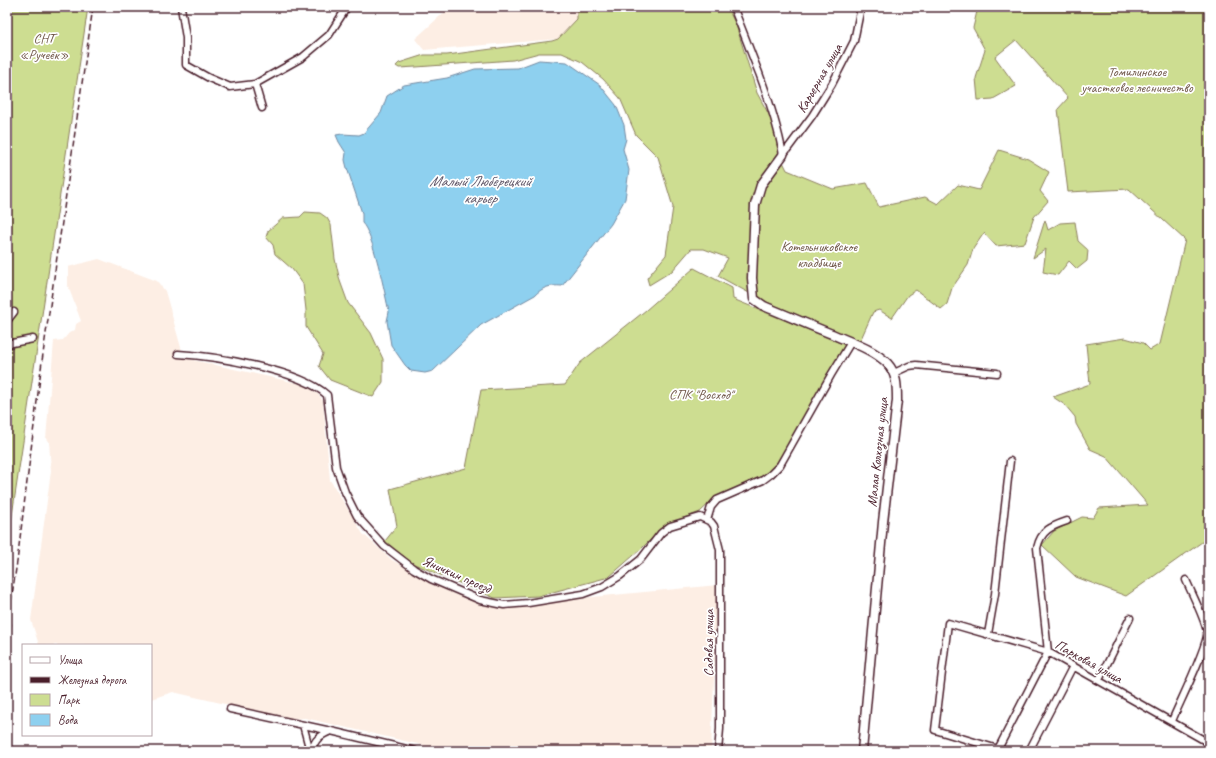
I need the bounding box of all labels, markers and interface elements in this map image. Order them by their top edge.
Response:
park label: СНТ «Ручеёк» [19,30,69,63]
street label: Карьерная улица [793,40,846,116]
park label: Томилинское участковое лесничество [1080,63,1194,96]
water label: Малый Люберецкий карьер [429,172,533,208]
park label: Котельниковское кладбище [781,238,858,271]
park label: СПК "Восход" [669,386,736,403]
street label: Малая Колхозная улица [863,396,892,508]
street label: Яничкин проезд [420,552,495,598]
street label: Садовая улица [700,609,717,677]
street label: Парковая улица [1052,636,1126,687]
legend [22,644,152,736]
text: Улица [58,652,83,668]
text: Железная дорога [58,672,127,688]
text: Парк [58,692,81,708]
text: Вода [58,712,79,728]

